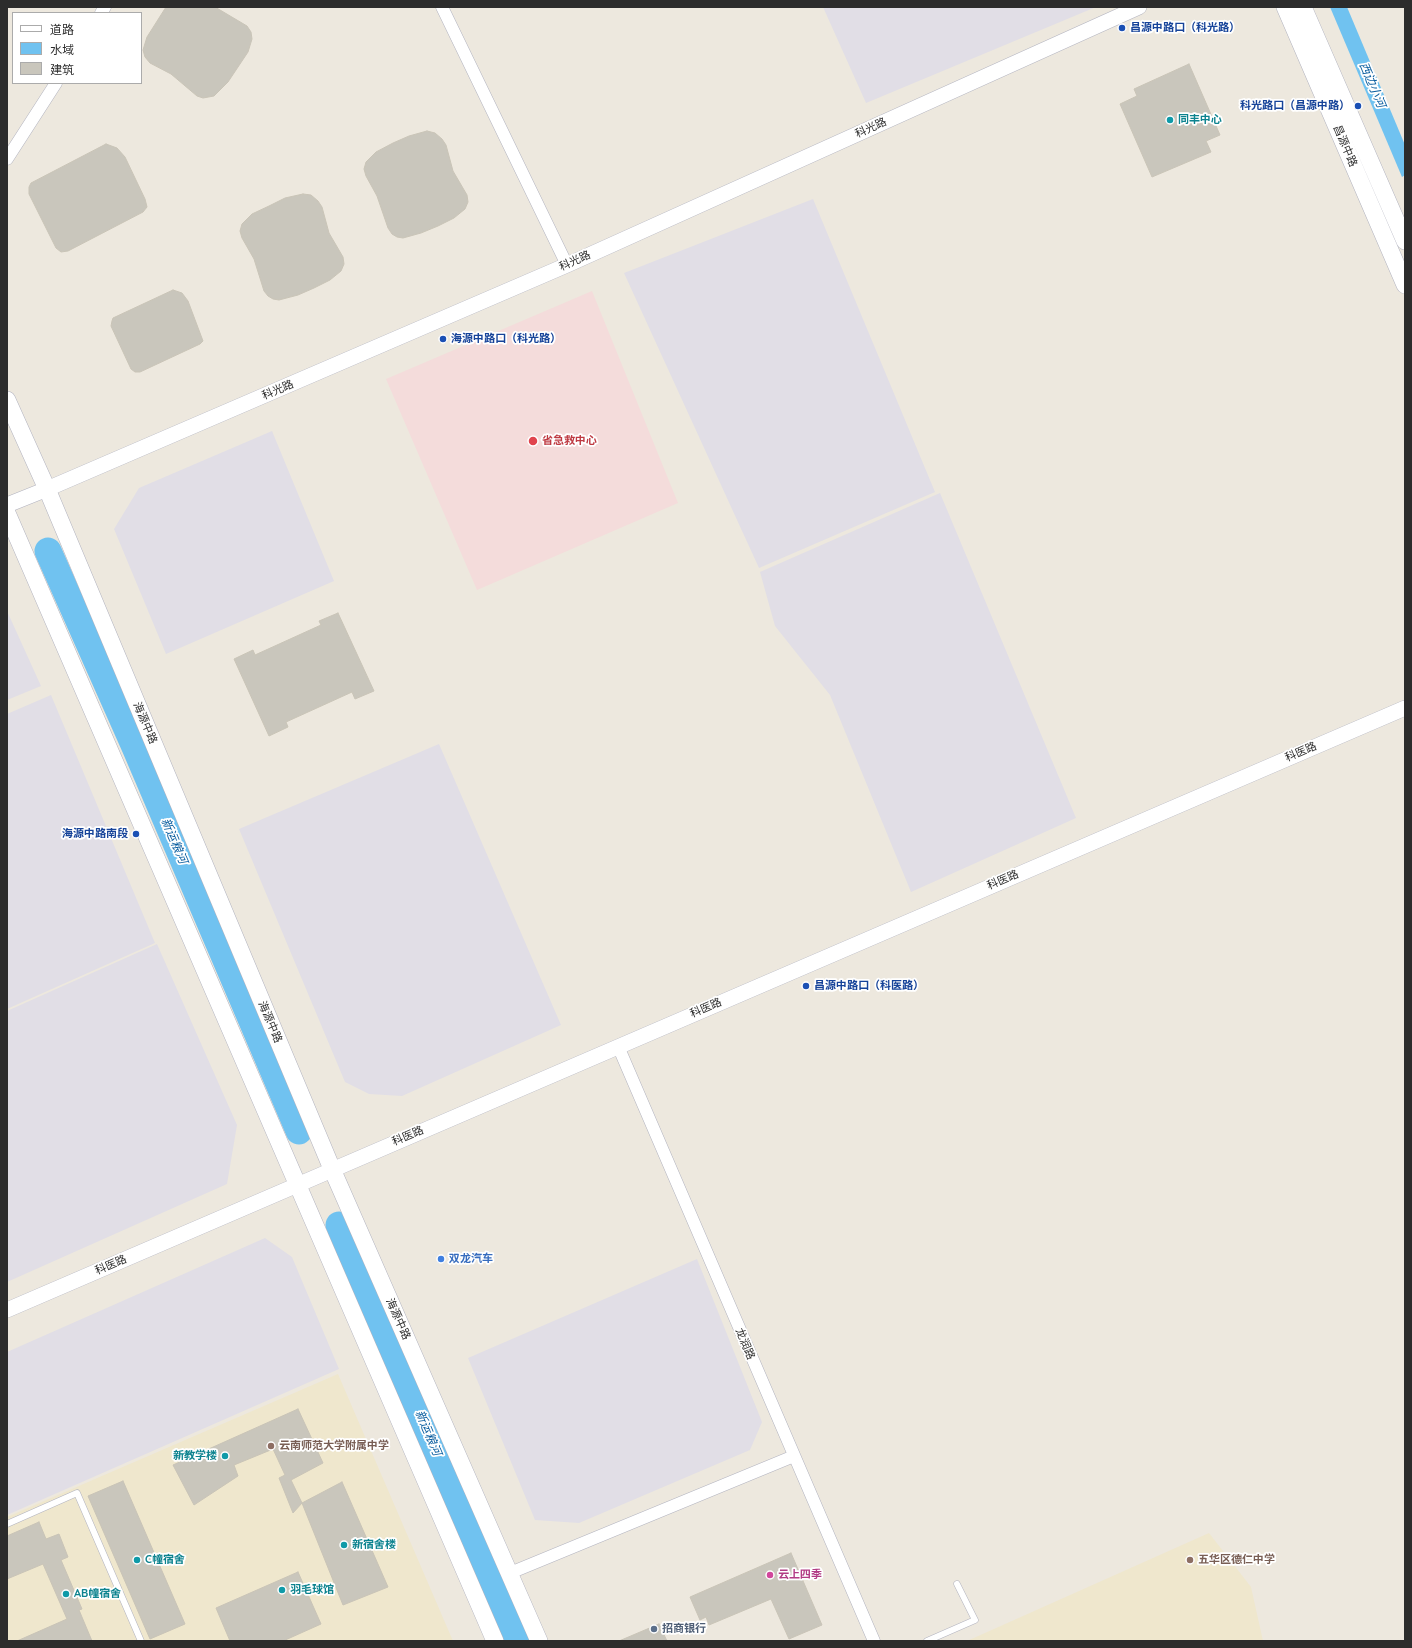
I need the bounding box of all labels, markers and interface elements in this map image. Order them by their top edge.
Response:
legend [12,12,142,84]
place label: 昌源中路口（科光路） [1130,21,1240,35]
text: 道路 [50,22,74,37]
marker: 昌源中路口（科光路） [1117,23,1127,33]
text: 水域 [50,42,74,57]
water label: 西边小河 [1356,60,1388,110]
text: 建筑 [50,62,74,77]
place label: 科光路口（昌源中路） [1240,99,1350,113]
marker: 科光路口（昌源中路） [1353,101,1363,111]
place label: 同丰中心 [1178,113,1222,127]
street label: 科光路 [853,115,889,141]
marker: 同丰中心 [1165,115,1175,125]
street label: 昌源中路 [1330,123,1360,169]
street label: 科光路 [557,248,593,274]
place label: 海源中路口（科光路） [451,332,561,346]
marker: 海源中路口（科光路） [438,334,448,344]
street label: 科光路 [260,377,296,403]
place label: 省急救中心 [542,434,597,448]
marker: 省急救中心 [527,435,539,447]
street label: 海源中路 [130,700,160,746]
street label: 科医路 [1283,739,1319,765]
water label: 新运粮河 [158,816,190,866]
place label: 海源中路南段 [62,827,128,841]
marker: 海源中路南段 [131,829,141,839]
street label: 科医路 [985,867,1021,893]
place label: 昌源中路口（科医路） [814,979,924,993]
marker: 昌源中路口（科医路） [801,981,811,991]
street label: 科医路 [688,995,724,1021]
street label: 海源中路 [255,999,285,1045]
street label: 科医路 [390,1123,426,1149]
street label: 科医路 [93,1252,129,1278]
place label: 双龙汽车 [449,1252,493,1266]
marker: 双龙汽车 [436,1254,446,1264]
street label: 海源中路 [383,1296,413,1342]
street label: 龙润路 [732,1326,758,1362]
water label: 新运粮河 [412,1408,444,1458]
place label: 云南师范大学附属中学 [279,1439,389,1453]
marker: 云南师范大学附属中学 [266,1441,276,1451]
place label: 新教学楼 [173,1449,217,1463]
marker: 新教学楼 [220,1451,230,1461]
place label: 新宿舍楼 [352,1538,396,1552]
marker: 新宿舍楼 [339,1540,349,1550]
place label: C幢宿舍 [145,1553,185,1567]
place label: 五华区德仁中学 [1198,1553,1275,1567]
marker: C幢宿舍 [132,1555,142,1565]
marker: 五华区德仁中学 [1185,1555,1195,1565]
place label: 云上四季 [778,1568,822,1582]
marker: 云上四季 [765,1570,775,1580]
place label: 羽毛球馆 [290,1583,334,1597]
marker: 羽毛球馆 [277,1585,287,1595]
place label: AB幢宿舍 [74,1587,121,1601]
marker: AB幢宿舍 [61,1589,71,1599]
place label: 招商银行 [662,1622,706,1636]
marker: 招商银行 [649,1624,659,1634]

